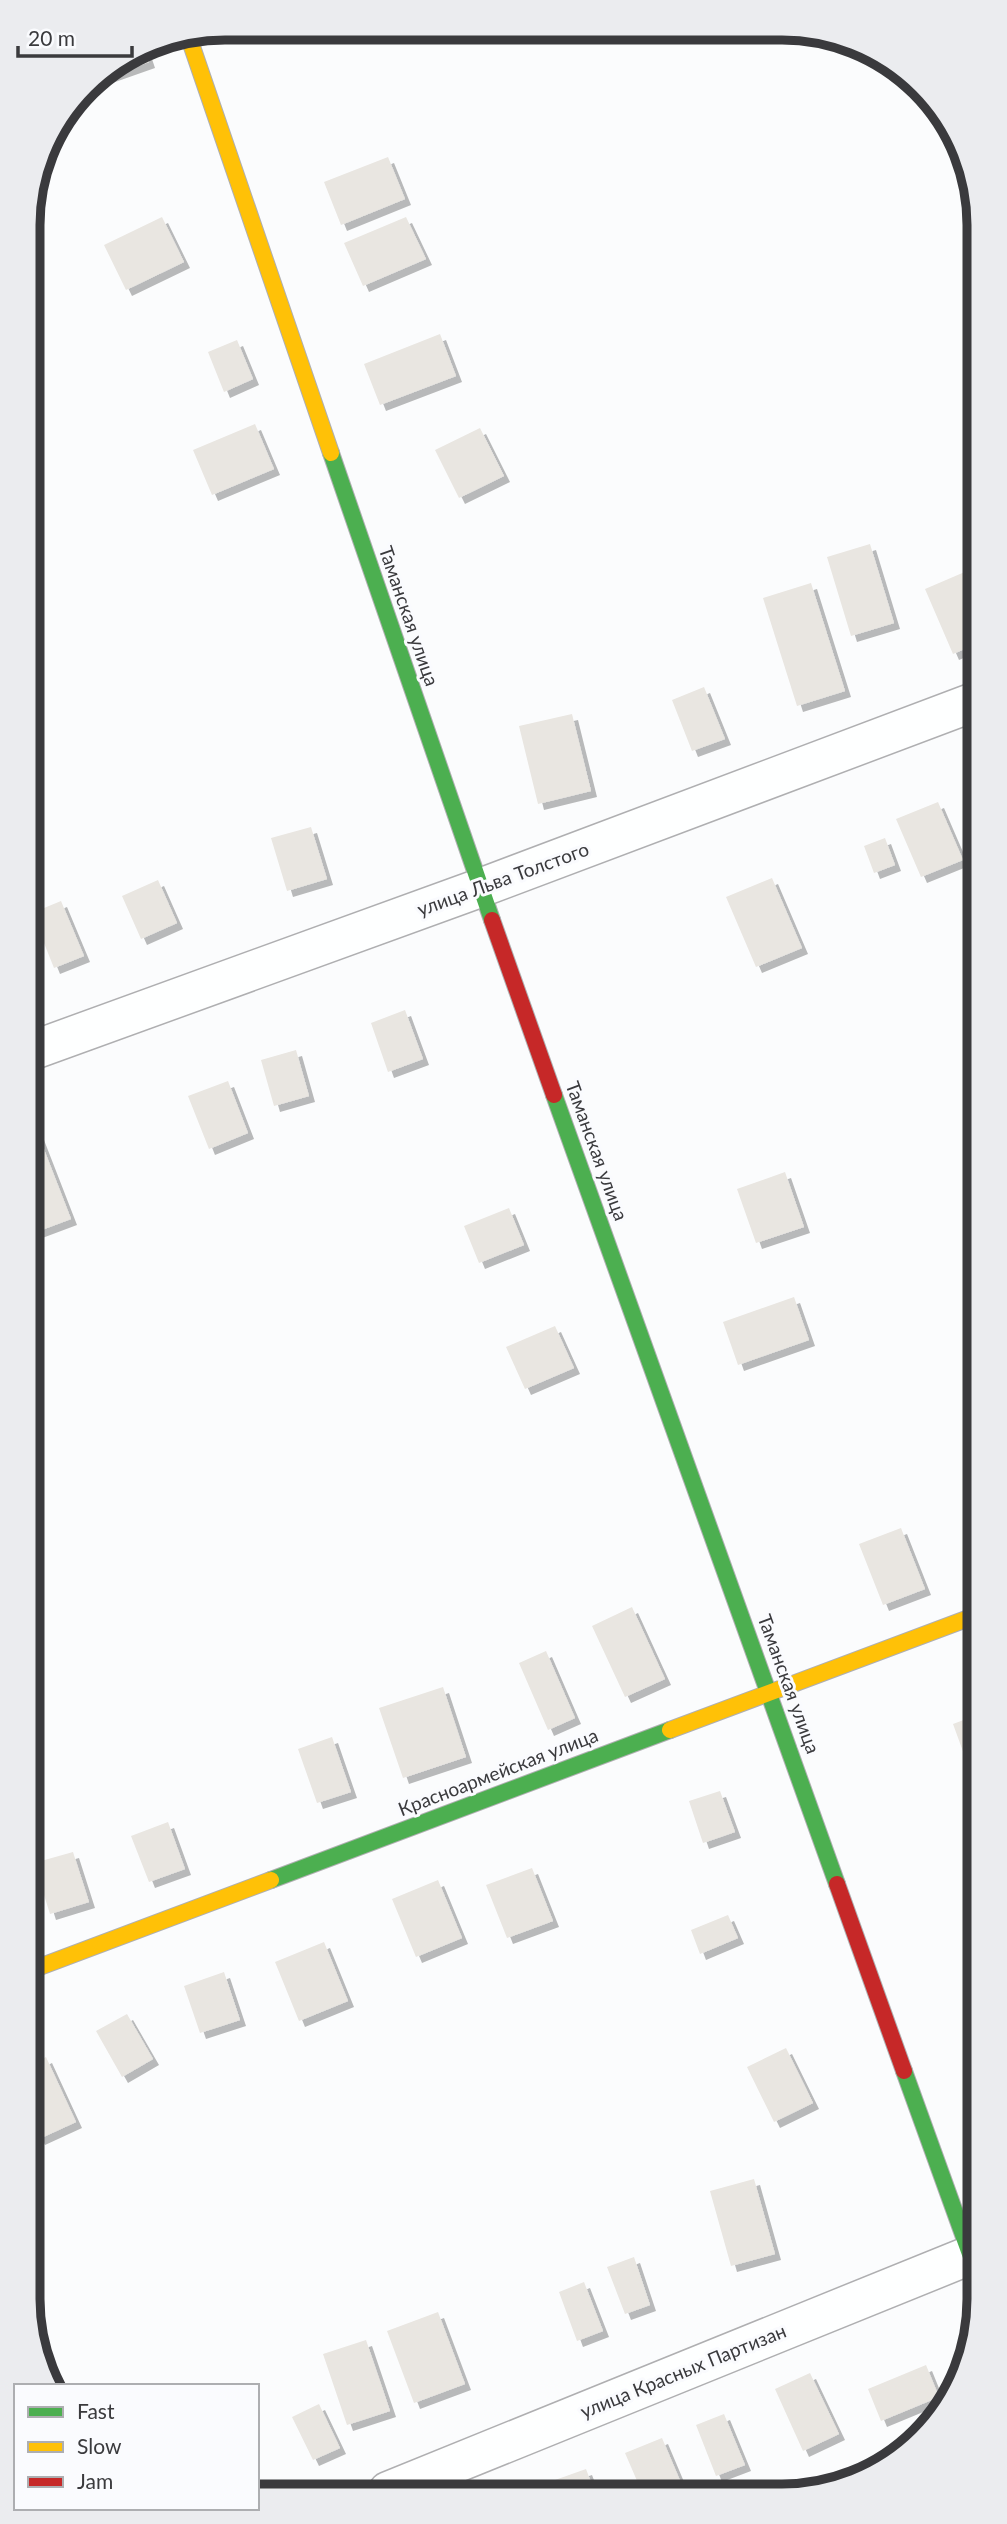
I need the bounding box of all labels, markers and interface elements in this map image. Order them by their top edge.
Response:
scale bar [18,14,131,58]
text: 20 m [28,25,75,50]
street label: Таманская улица [375,543,444,689]
street label: улица Льва Толстого [414,837,592,920]
street label: Таманская улица [562,1078,633,1224]
street label: Таманская улица [754,1611,825,1757]
street label: Красноармейская улица [395,1723,601,1820]
street label: улица Красных Партизан [577,2319,789,2422]
legend [14,2384,259,2510]
text: Fast [77,2398,115,2423]
text: Slow [77,2433,122,2458]
text: Jam [77,2468,113,2493]

